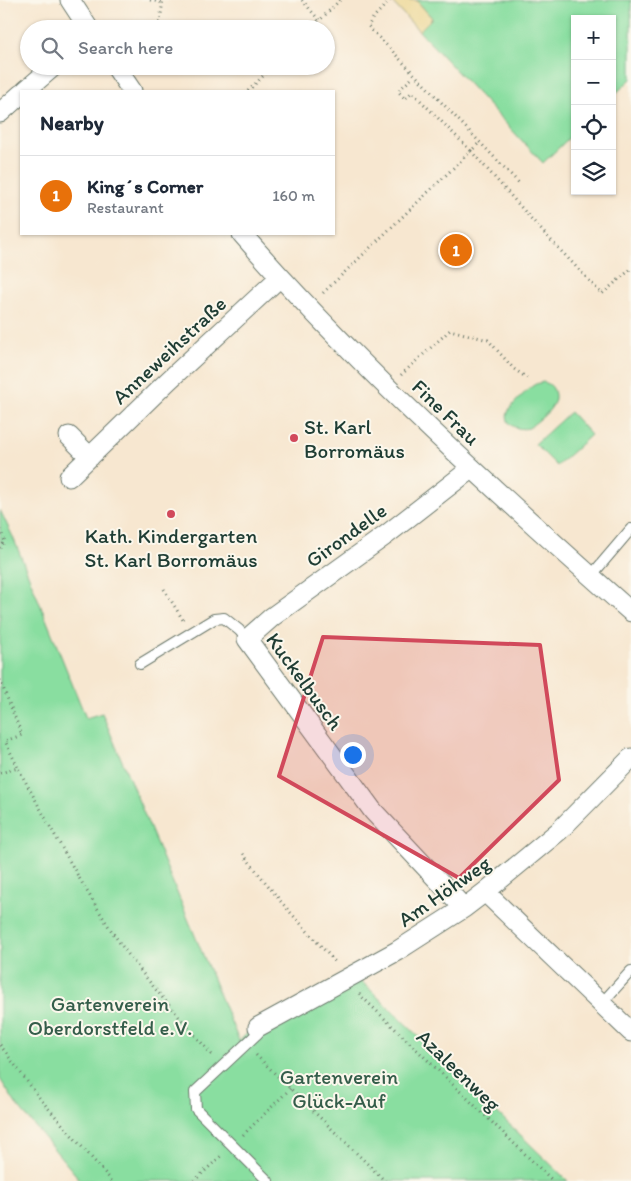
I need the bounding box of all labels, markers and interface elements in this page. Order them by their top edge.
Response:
map controls [571,15,616,195]
button: + [571,15,616,60]
search box [20,20,335,75]
icon: search [38,34,66,62]
text: Search here [78,36,173,59]
button: − [571,60,616,105]
button: locate [571,105,616,150]
text: Nearby [40,110,104,135]
button: layers [571,150,616,195]
text: King´s Corner [87,175,203,198]
text: 1 [52,186,60,205]
text: 160 m [272,186,315,205]
text: Restaurant [87,198,164,217]
pin: 1 [440,231,472,269]
street label: Anneweihstraße [107,291,231,409]
street label: Fine Frau [407,374,485,450]
place label: St. Karl Borromäus [304,414,405,463]
marker: St. Karl Borromäus [288,432,300,444]
street label: Girondelle [301,497,391,573]
marker: Kath. Kindergarten St. Karl Borromäus [165,508,177,520]
place label: Kath. Kindergarten St. Karl Borromäus [84,523,258,572]
street label: Kuckelbusch [261,627,349,735]
your location [340,742,366,768]
street label: Am Höhweg [393,850,495,932]
park label: Gartenverein Oberdorstfeld e.V. [28,991,192,1040]
street label: Azaleenweg [412,1024,506,1116]
park label: Gartenverein Glück-Auf [280,1064,398,1113]

